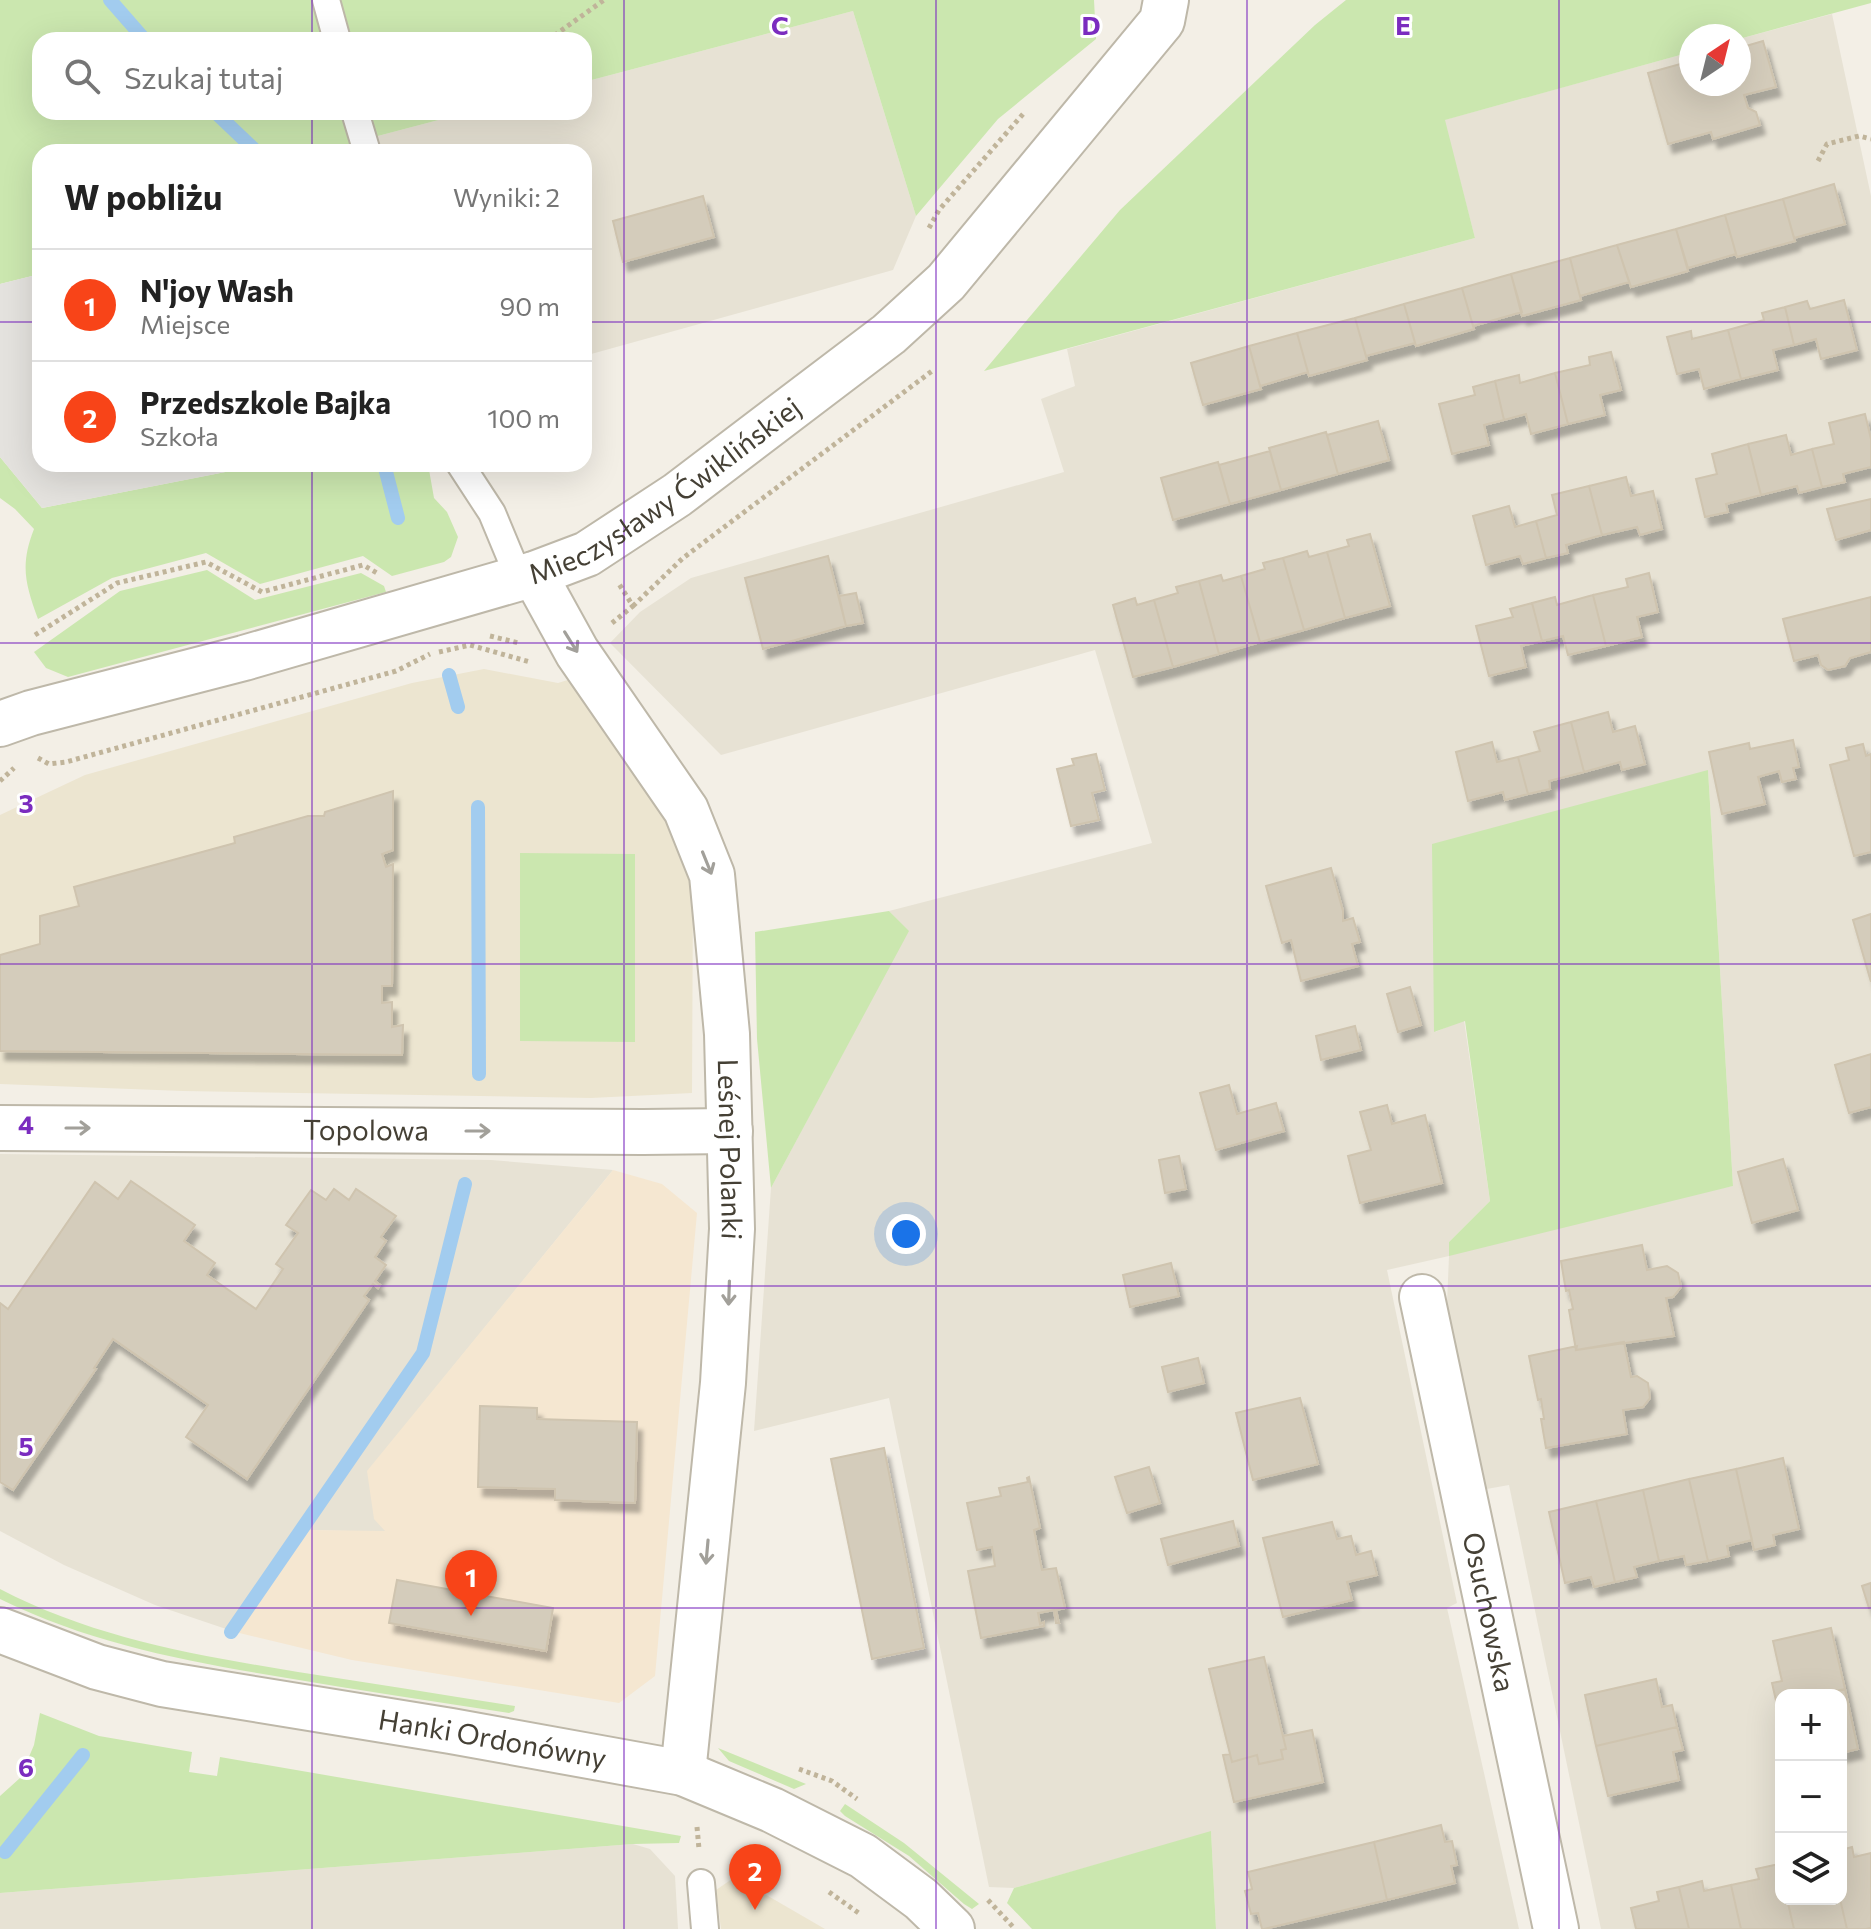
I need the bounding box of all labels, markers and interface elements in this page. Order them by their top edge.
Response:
text: C [771,9,789,40]
text: D [1081,9,1101,40]
text: E [1395,9,1411,40]
north arrow [1679,24,1751,96]
search box [32,32,592,120]
icon: search [60,54,104,98]
text: Szukaj tutaj [124,58,283,95]
text: W pobliżu [64,175,222,217]
text: Wyniki: 2 [453,181,560,212]
text: N'joy Wash [140,271,294,308]
text: 1 [84,290,96,321]
text: 90 m [500,290,560,321]
text: Miejsce [140,308,230,339]
text: Przedszkole Bajka [140,383,391,420]
street label: Mieczysławy Ćwiklińskiej [523,389,807,591]
text: 2 [83,402,97,433]
text: 100 m [487,402,560,433]
text: Szkoła [140,420,219,451]
one-way arrow [563,631,580,653]
text: 3 [18,787,34,818]
one-way arrow [701,850,716,875]
street label: Leśnej Polanki [712,1058,750,1241]
text: 4 [18,1108,34,1139]
street label: Topolowa [303,1112,429,1147]
one-way arrow [64,1120,91,1136]
one-way arrow [464,1123,491,1139]
your location [886,1214,926,1254]
one-way arrow [722,1279,737,1306]
text: 5 [18,1430,34,1461]
street label: Osuchowska [1456,1529,1523,1695]
one-way arrow [700,1538,715,1565]
pin: 1 [445,1550,497,1616]
map controls [1775,1689,1847,1905]
button: + [1775,1689,1847,1761]
street label: Hanki Ordonówny [376,1701,609,1775]
text: 6 [18,1751,34,1782]
button: − [1775,1761,1847,1833]
button: layers [1775,1833,1847,1905]
pin: 2 [729,1844,781,1910]

